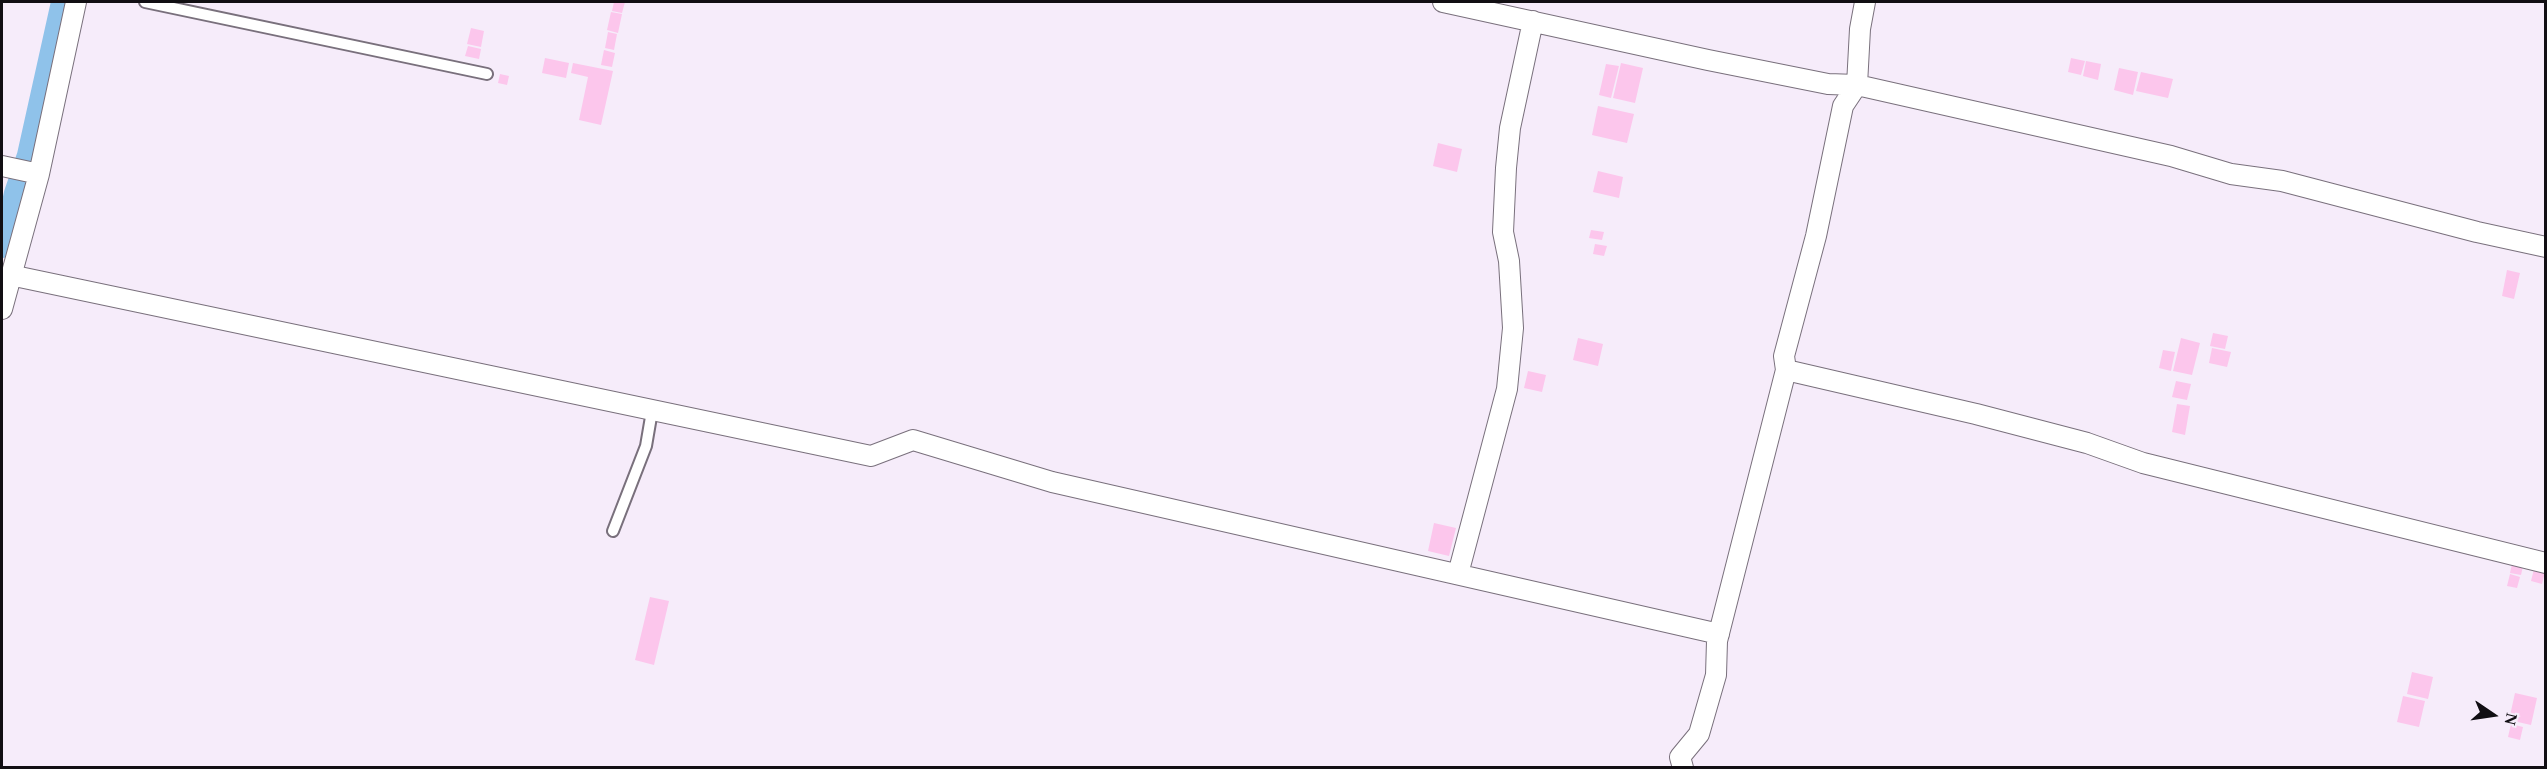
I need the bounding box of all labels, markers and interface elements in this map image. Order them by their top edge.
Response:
north arrow [2463,685,2523,745]
text: N [2501,712,2521,727]

